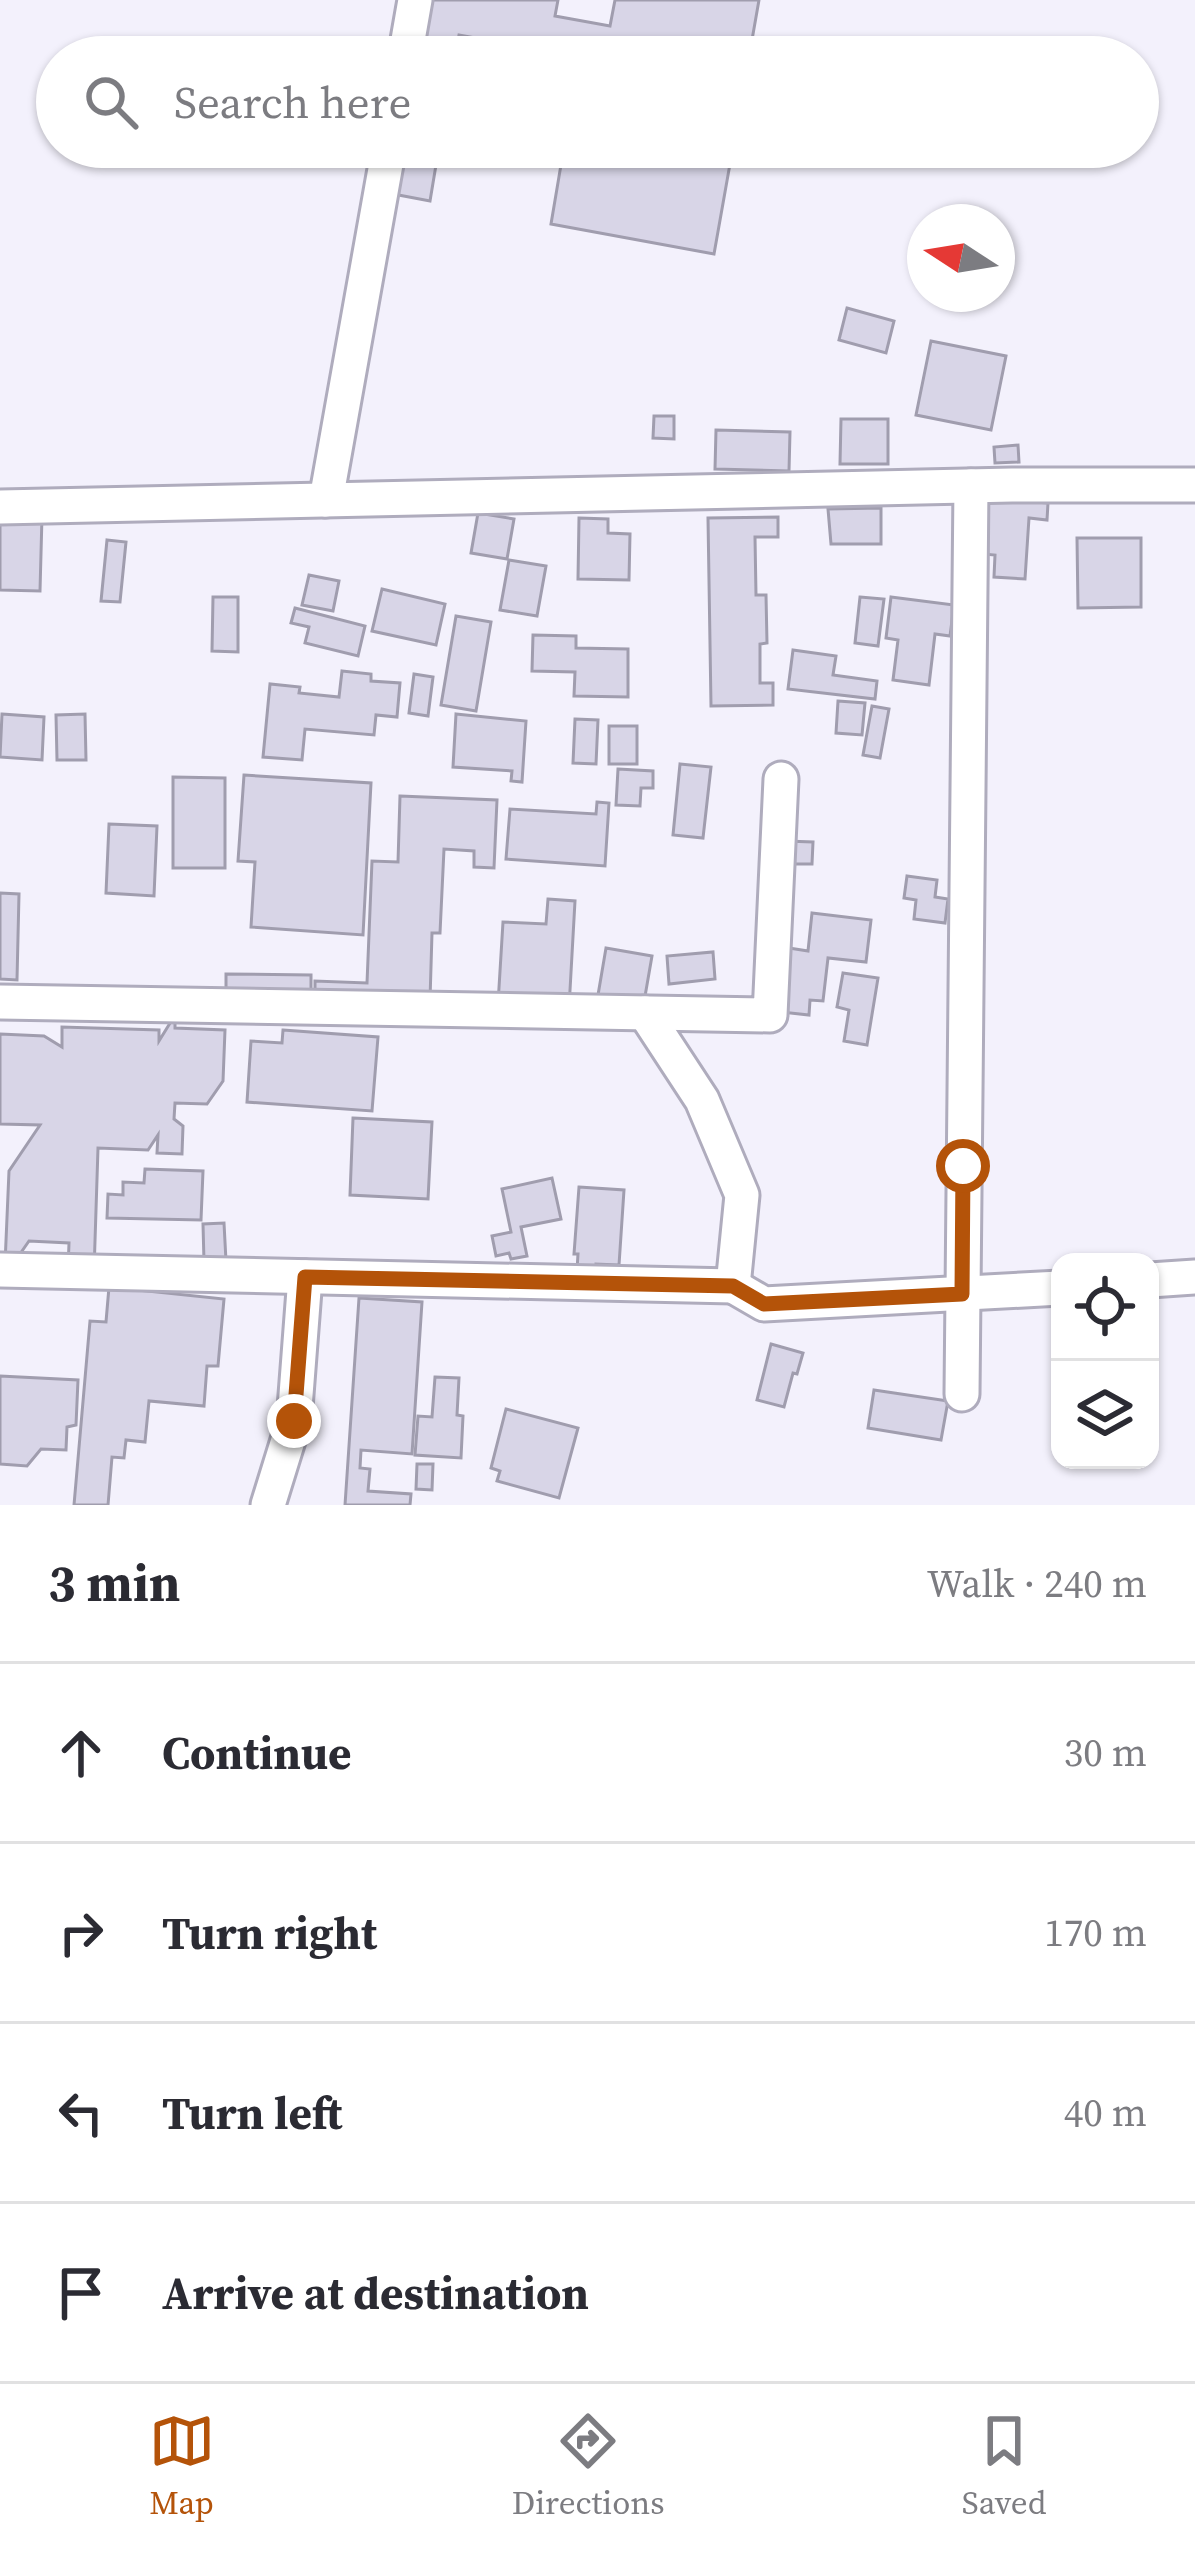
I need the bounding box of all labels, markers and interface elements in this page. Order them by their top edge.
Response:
search box [36,36,1159,168]
icon: search [78,69,144,135]
text: Search here [174,71,411,133]
north arrow [907,204,1015,312]
route start [936,1139,990,1193]
map controls [1051,1253,1159,1469]
button: locate [1051,1253,1159,1361]
button: layers [1051,1361,1159,1469]
route end [267,1394,321,1448]
text: 3 min [48,1548,180,1618]
text: Walk · 240 m [927,1557,1147,1610]
icon: ahead [48,1720,114,1786]
text: Continue [162,1722,351,1784]
text: 30 m [1064,1726,1147,1779]
icon: right [48,1900,114,1966]
text: Turn right [162,1902,377,1964]
text: 170 m [1044,1906,1147,1959]
icon: left [48,2080,114,2146]
text: Turn left [162,2082,342,2144]
text: 40 m [1064,2086,1147,2139]
icon: arrive [48,2260,114,2326]
text: Arrive at destination [162,2262,589,2324]
tab: Map [149,2408,215,2525]
tab: Directions [512,2408,665,2525]
tab: Saved [962,2408,1046,2525]

